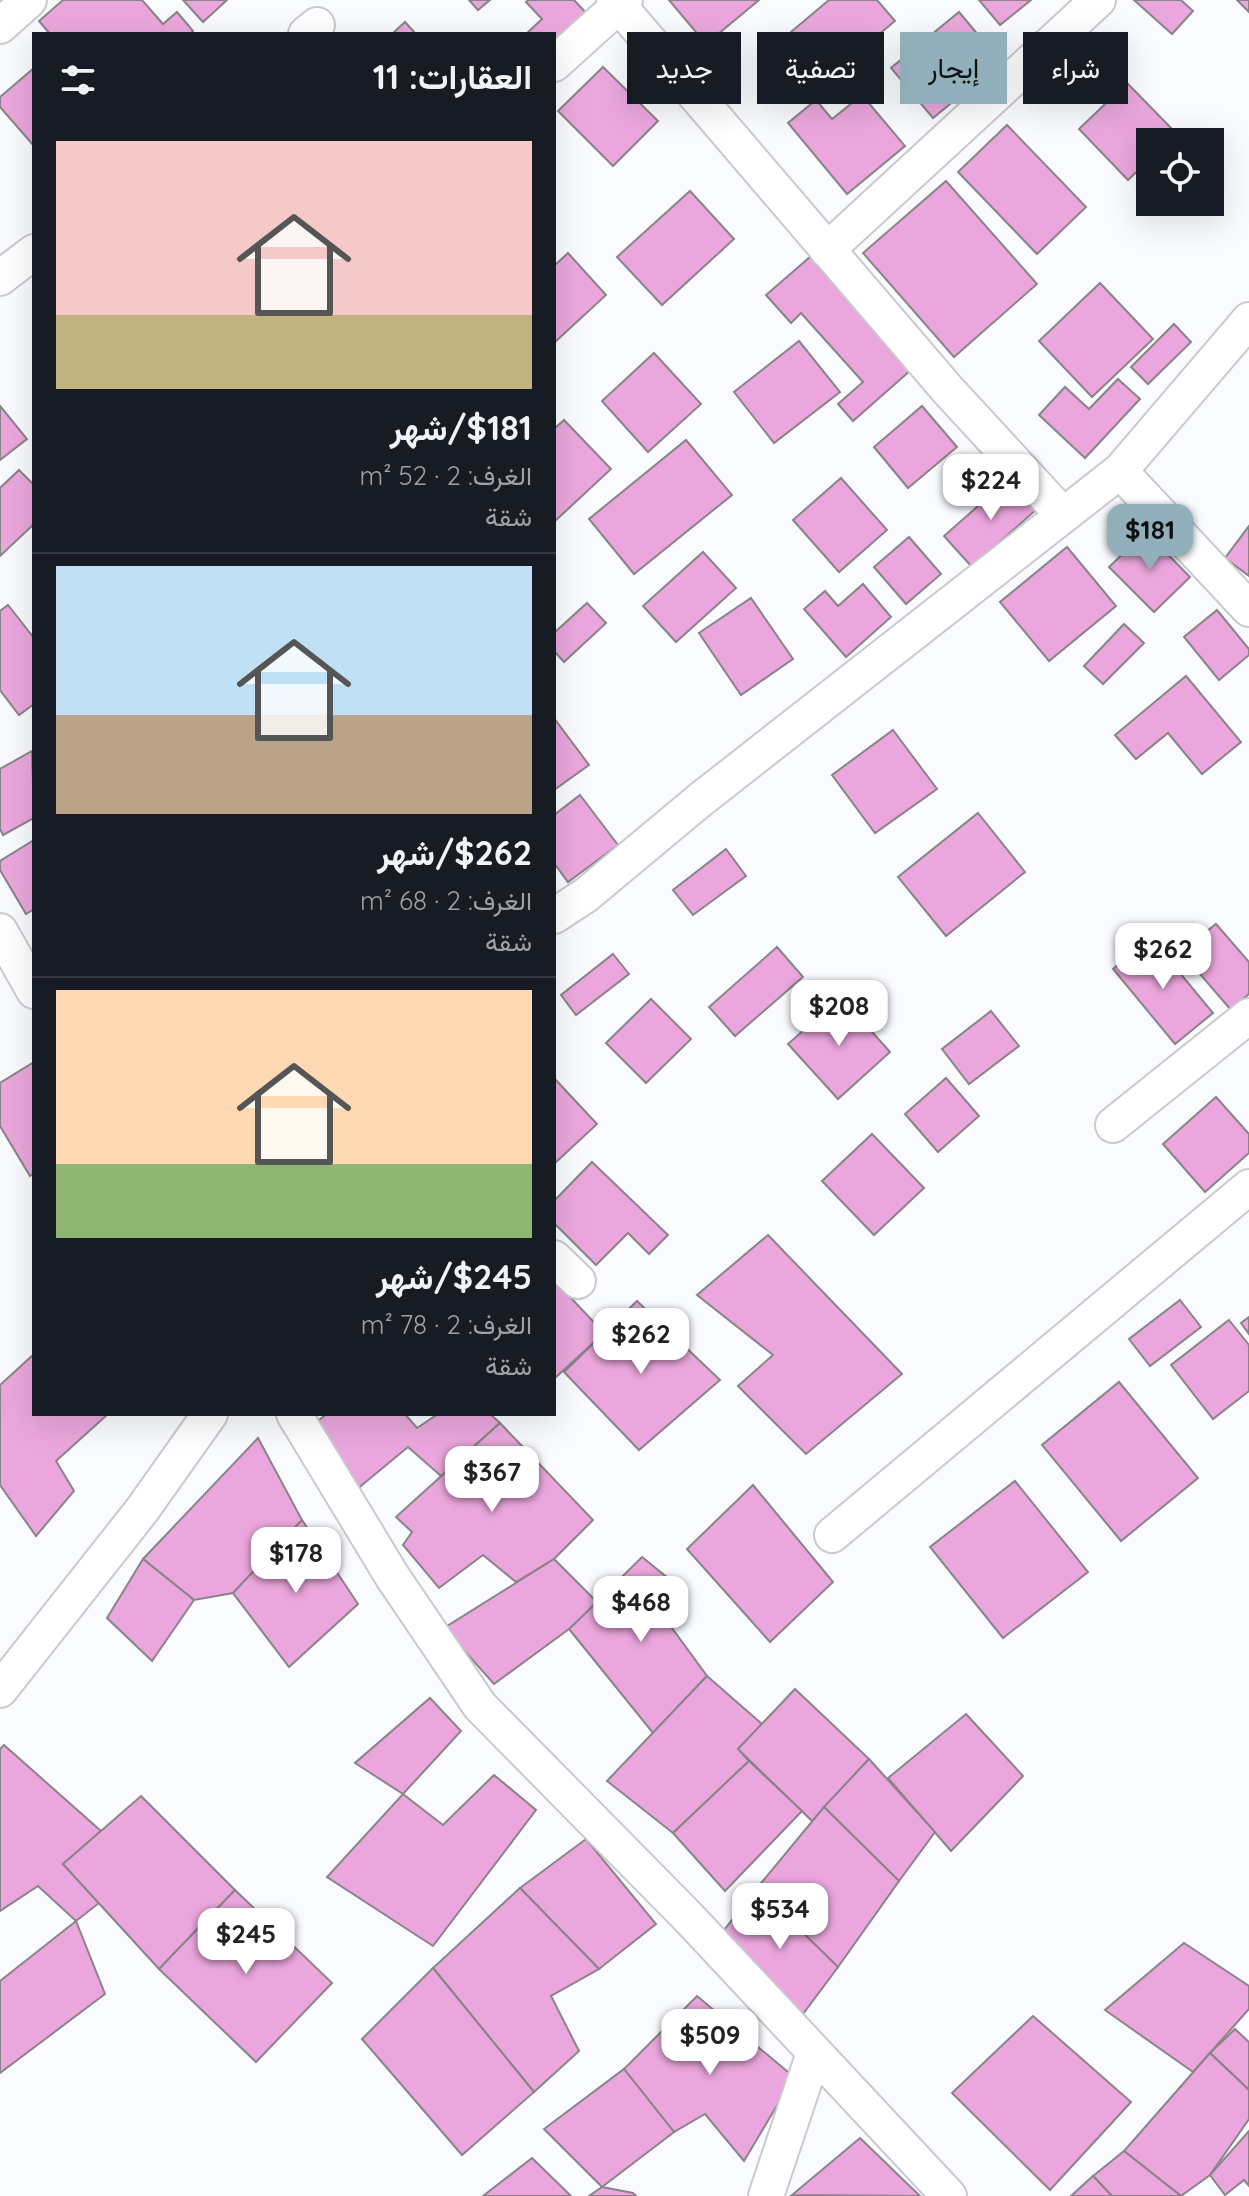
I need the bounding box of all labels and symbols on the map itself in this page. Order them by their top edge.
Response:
pin: $224 [944,454,1038,522]
pin: $181 [1103,504,1197,572]
pin: $262 [1116,923,1210,991]
pin: $208 [792,980,886,1048]
pin: $262 [594,1308,688,1376]
pin: $367 [445,1446,539,1514]
pin: $178 [249,1527,343,1595]
pin: $468 [594,1576,688,1644]
pin: $534 [733,1883,827,1951]
pin: $245 [199,1908,293,1976]
pin: $509 [663,2009,757,2077]

